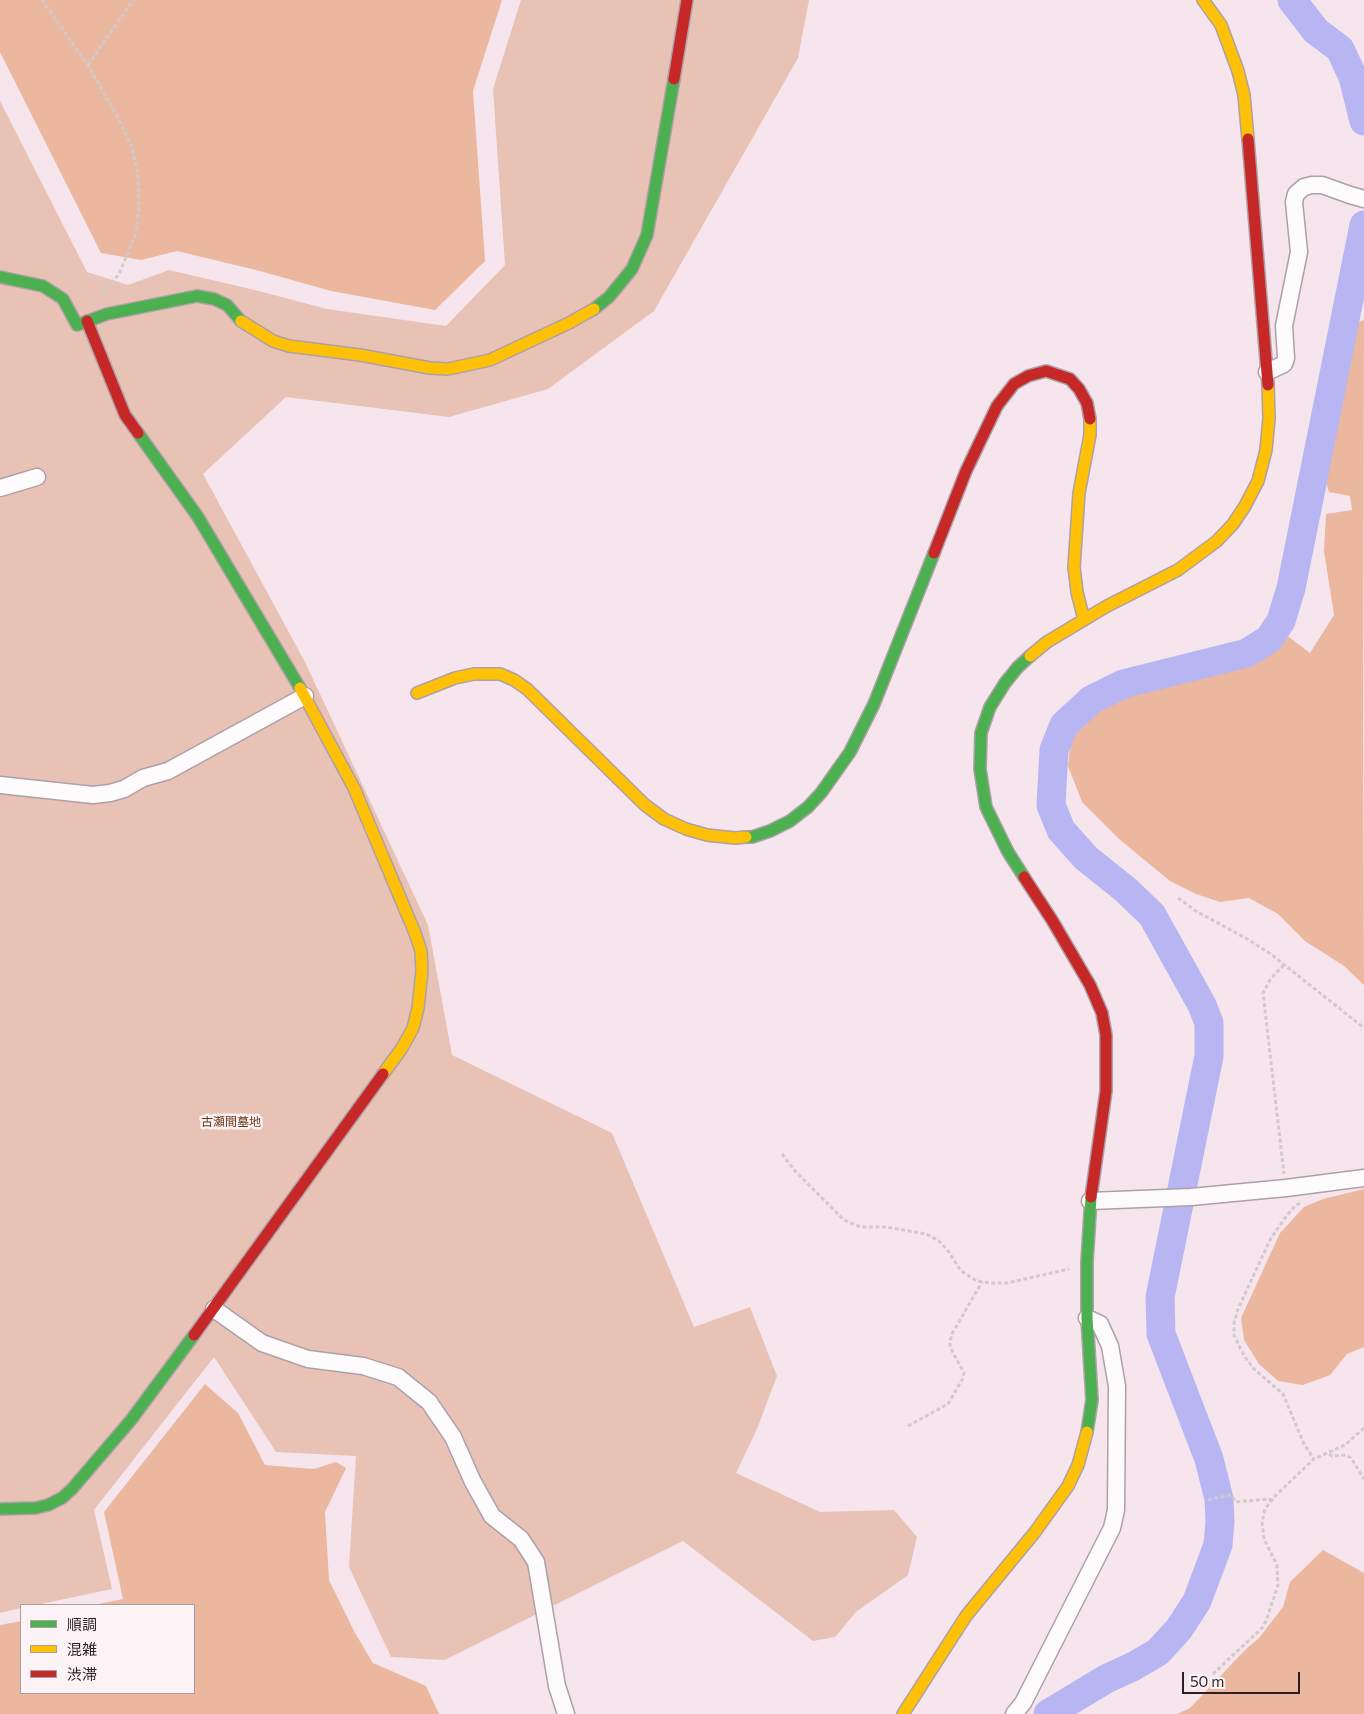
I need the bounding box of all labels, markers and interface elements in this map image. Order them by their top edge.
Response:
park label: 古瀬間墓地 [201,1115,261,1129]
legend [20,1604,195,1694]
text: 順調 [67,1615,97,1633]
text: 混雑 [67,1640,97,1658]
scale bar [1184,1662,1302,1694]
text: 渋滞 [67,1665,97,1683]
text: 50 m [1190,1672,1224,1690]

